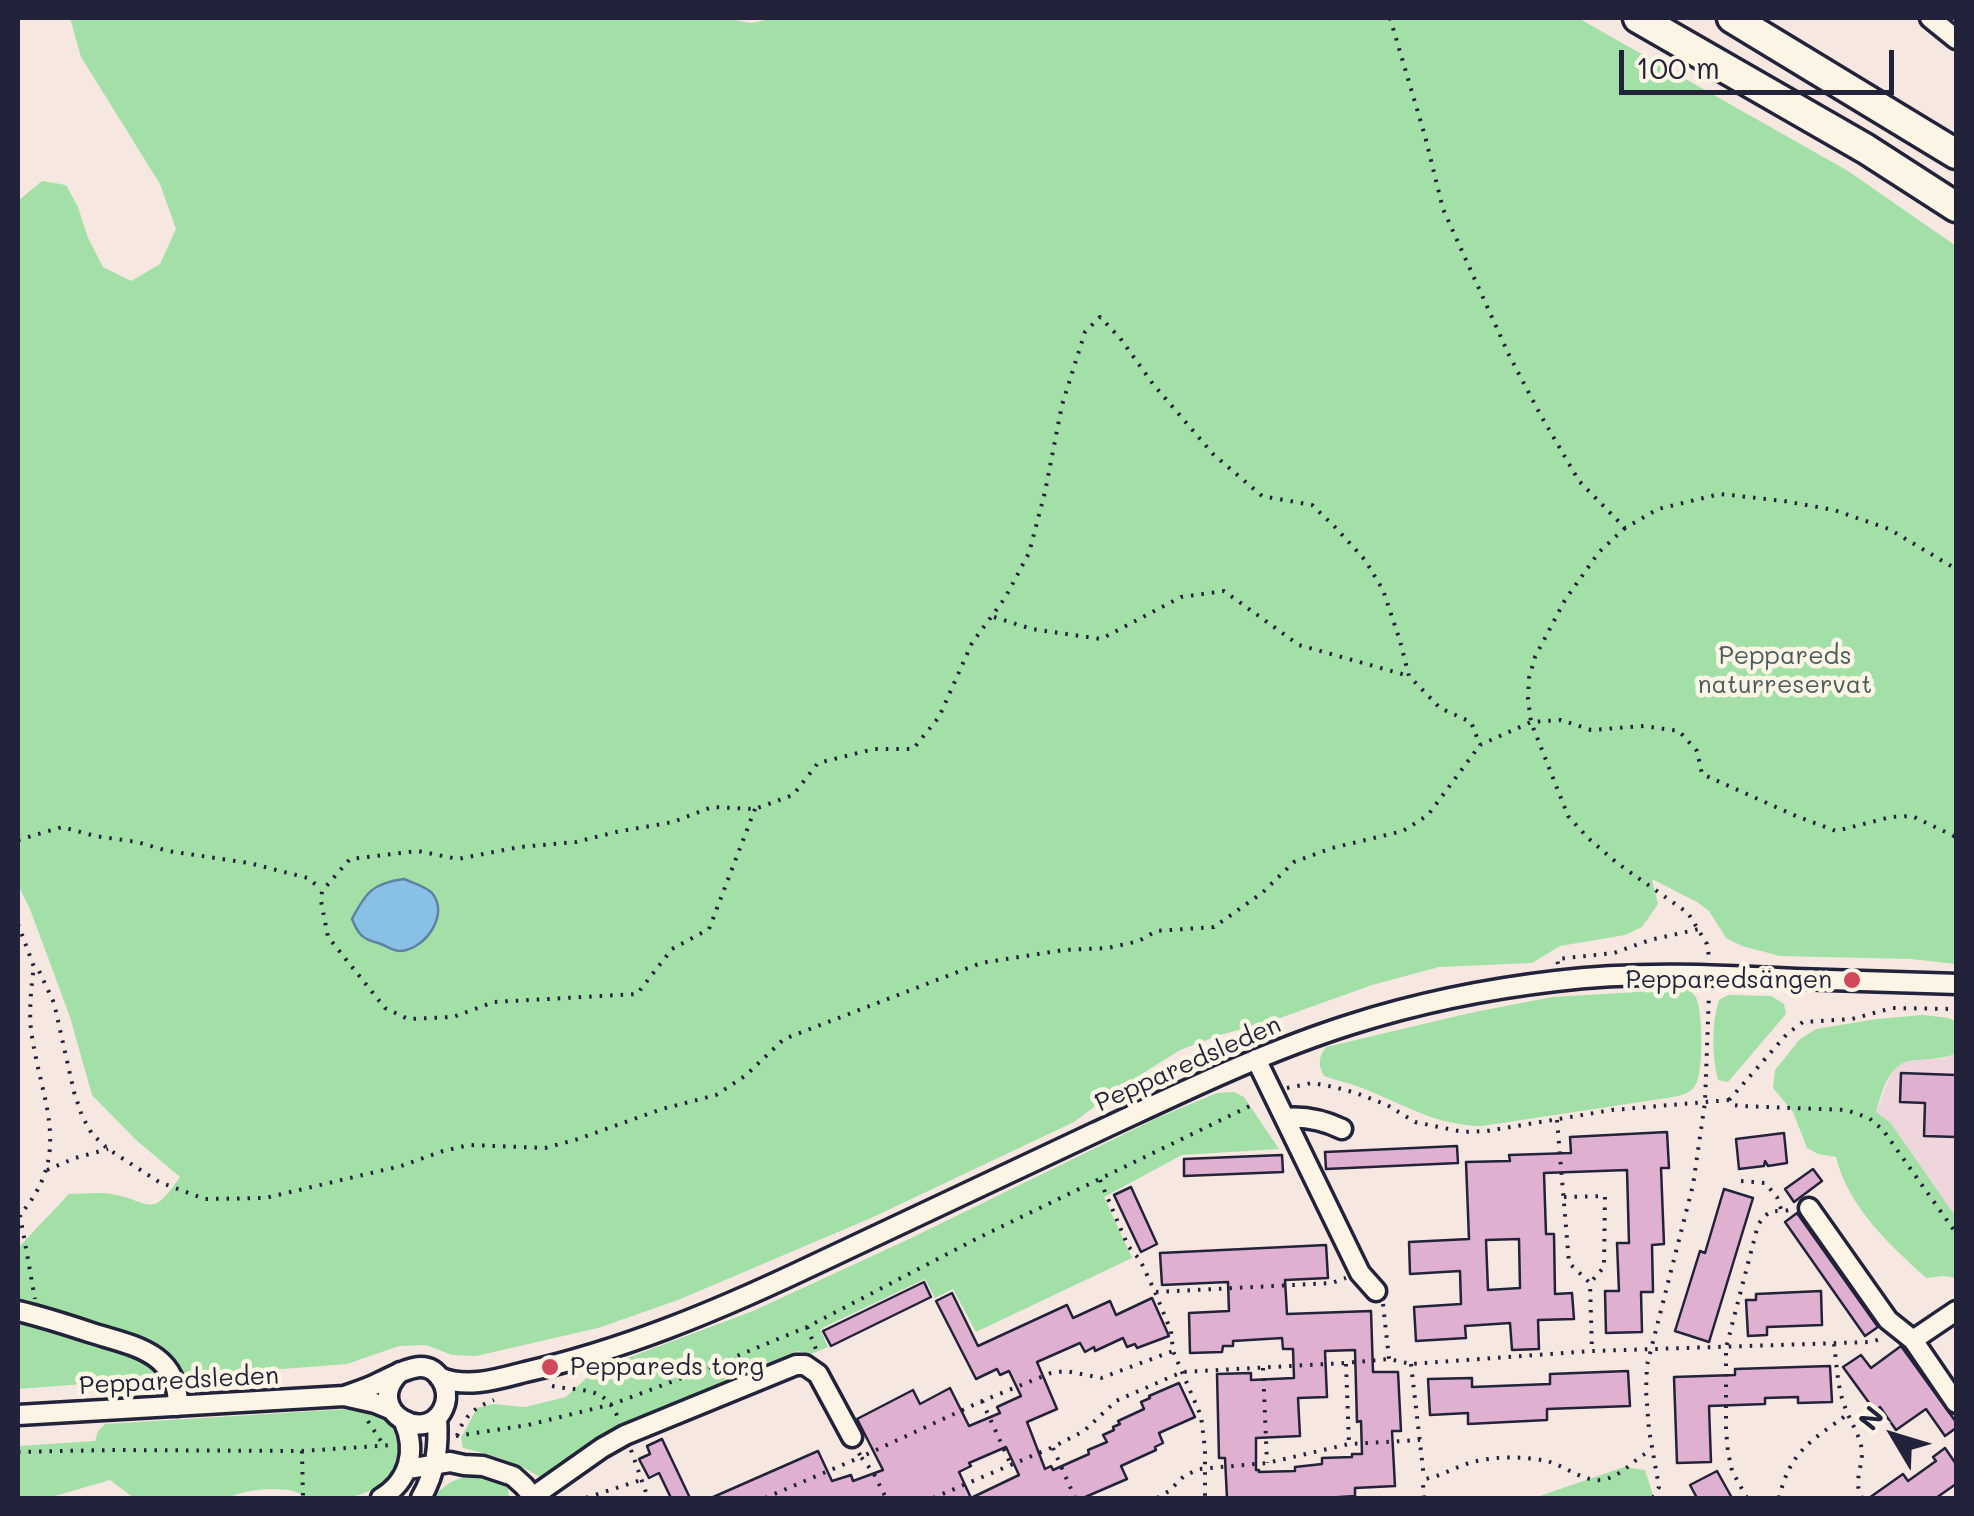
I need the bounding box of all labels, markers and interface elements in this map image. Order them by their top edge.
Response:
scale bar [1624,30,1899,92]
text: 100 m [1636,47,1720,87]
park label: Peppareds naturreservat [1698,641,1872,700]
place label: Pepparedsängen [1626,965,1832,995]
marker: Pepparedsängen [1841,969,1863,991]
street label: Pepparedsleden [1090,1010,1286,1118]
place label: Peppareds torg [570,1352,764,1382]
marker: Peppareds torg [539,1356,561,1378]
street label: Pepparedsleden [78,1361,280,1401]
north arrow [1844,1386,1944,1486]
text: N [1850,1398,1891,1437]

